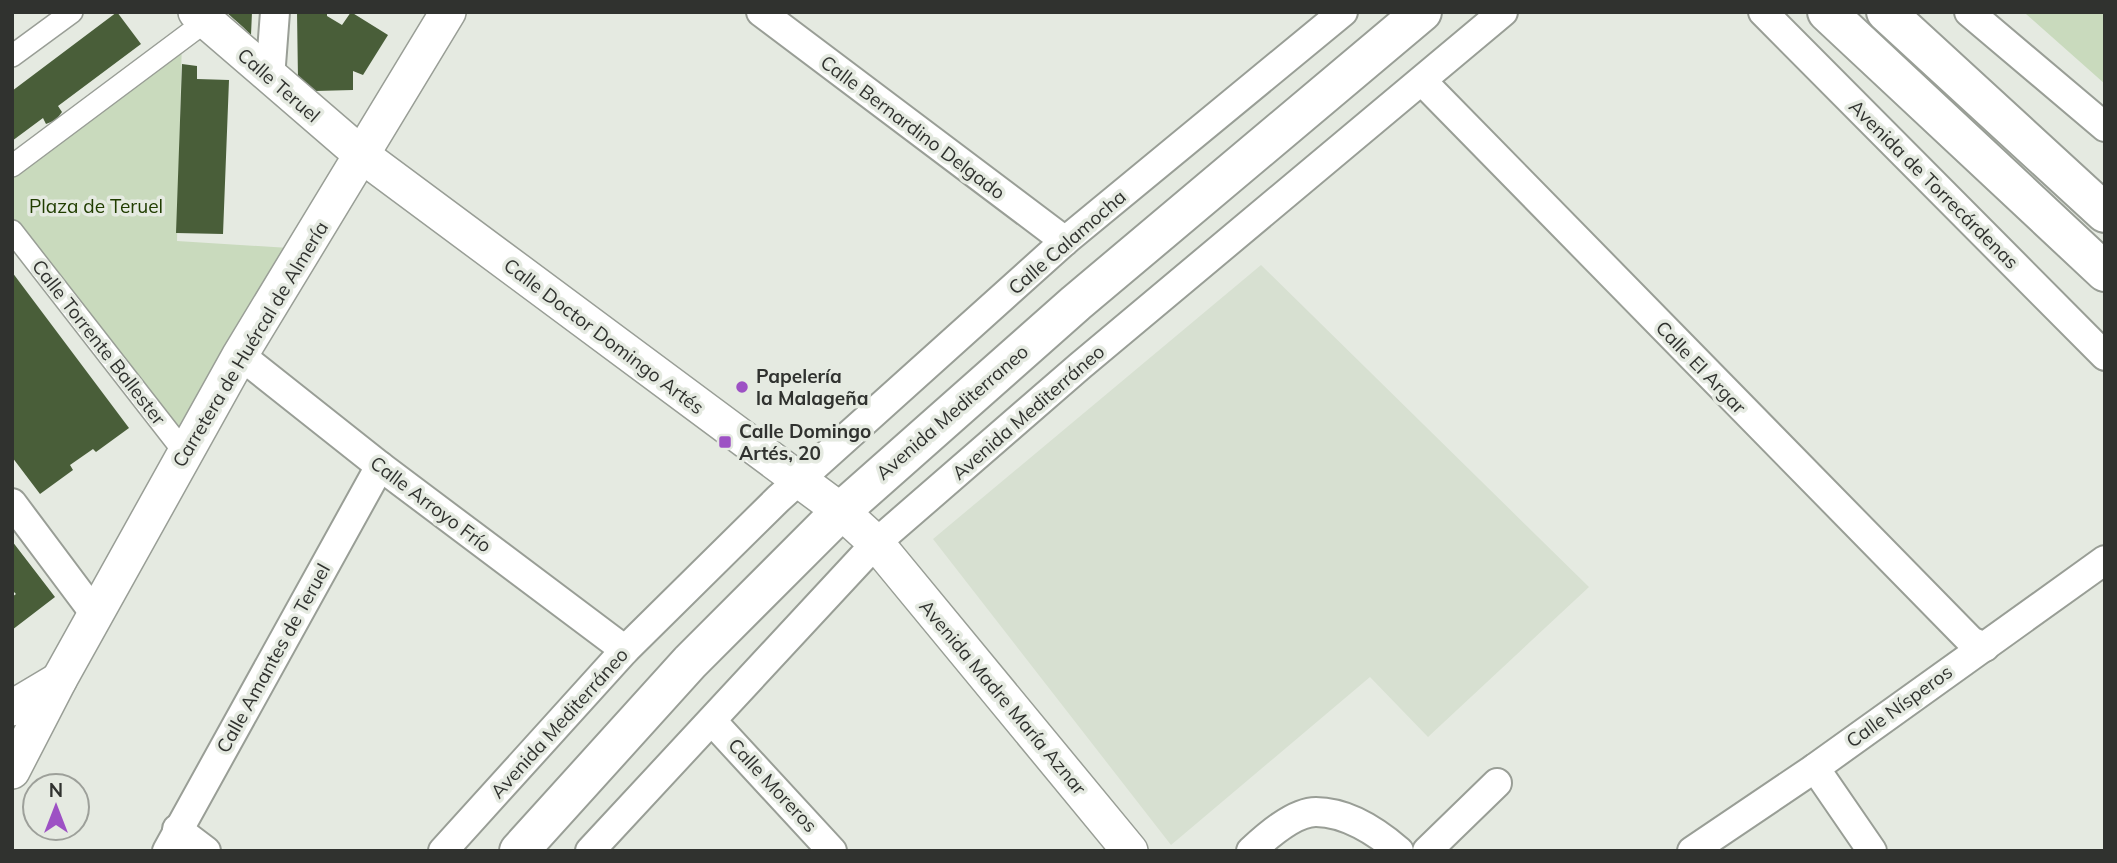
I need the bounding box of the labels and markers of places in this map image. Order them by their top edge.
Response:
place label: Papelería la Malageña [756,364,868,410]
marker: Papelería la Malageña [734,379,750,395]
place label: Calle Domingo Artés, 20 [739,419,871,465]
marker: Calle Domingo Artés, 20 [717,434,733,450]

